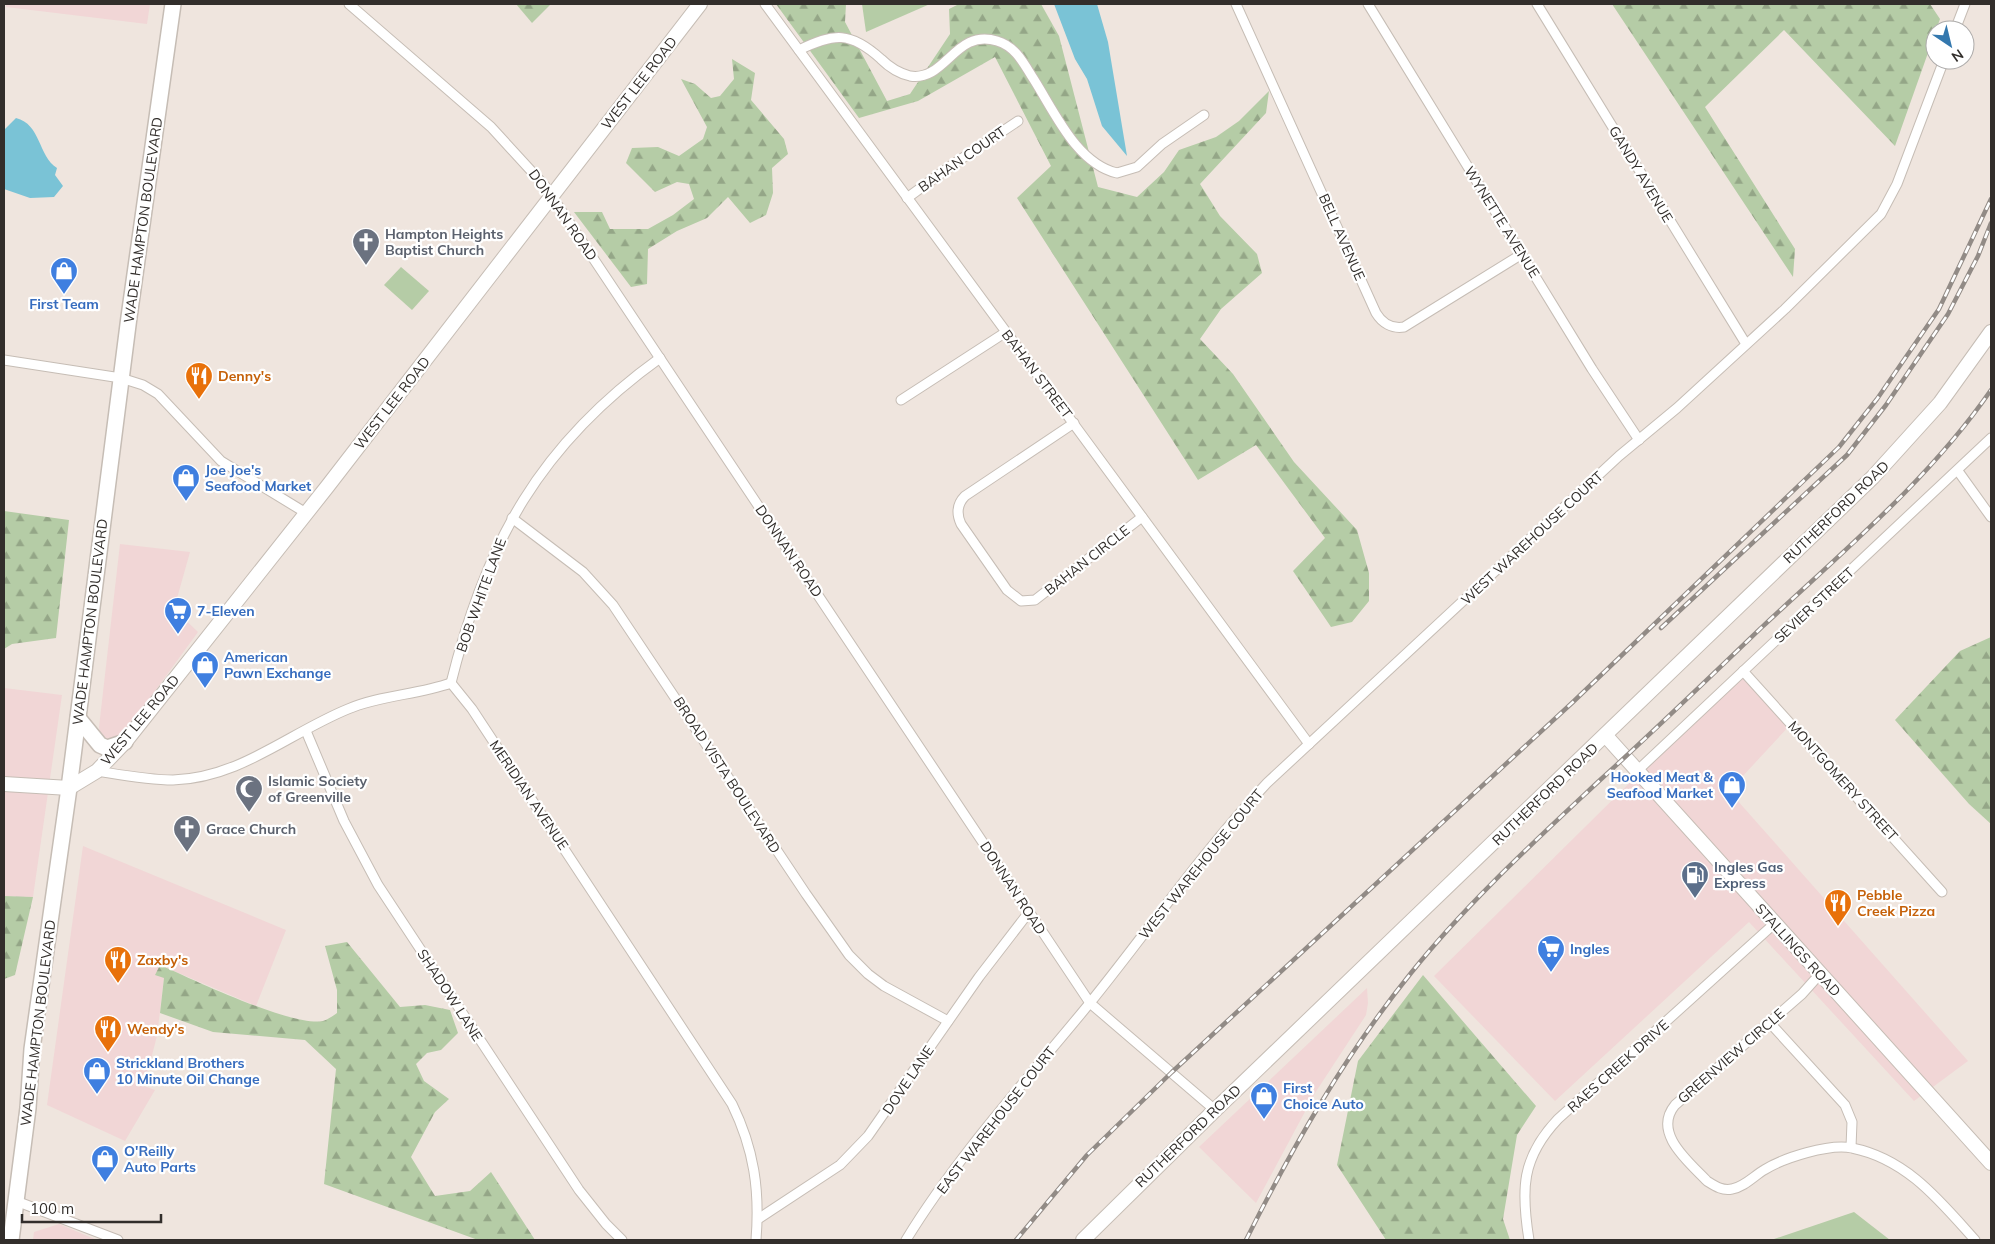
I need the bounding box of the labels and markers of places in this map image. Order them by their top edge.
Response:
place label: Hampton Heights Baptist Church [385,225,503,259]
church icon: Hampton Heights Baptist Church [351,227,381,266]
shop icon: First Team [49,256,79,295]
place label: First Team [29,295,99,313]
restaurant icon: Denny's [184,361,214,400]
place label: Denny's [218,367,271,385]
place label: Joe Joe's Seafood Market [205,461,312,495]
shop icon: Joe Joe's Seafood Market [171,463,201,502]
supermarket icon: 7-Eleven [163,596,193,635]
place label: 7-Eleven [197,602,255,620]
place label: American Pawn Exchange [224,648,331,682]
shop icon: American Pawn Exchange [190,650,220,689]
place label: Hooked Meat & Seafood Market [1607,768,1714,802]
shop icon: Hooked Meat & Seafood Market [1717,770,1747,809]
place label: Islamic Society of Greenville [268,772,368,806]
mosque icon: Islamic Society of Greenville [234,774,264,813]
church icon: Grace Church [172,814,202,853]
place label: Grace Church [206,820,296,838]
place label: Ingles Gas Express [1714,858,1783,892]
fuel station icon: Ingles Gas Express [1680,860,1710,899]
place label: Pebble Creek Pizza [1857,886,1935,920]
restaurant icon: Pebble Creek Pizza [1823,888,1853,927]
supermarket icon: Ingles [1536,934,1566,973]
place label: Ingles [1570,940,1609,958]
restaurant icon: Zaxby's [103,945,133,984]
place label: Zaxby's [137,951,188,969]
restaurant icon: Wendy's [93,1014,123,1053]
place label: Wendy's [127,1020,185,1038]
place label: Strickland Brothers 10 Minute Oil Change [116,1054,260,1088]
shop icon: Strickland Brothers 10 Minute Oil Change [82,1056,112,1095]
place label: First Choice Auto [1283,1079,1364,1113]
shop icon: First Choice Auto [1249,1081,1279,1120]
place label: O'Reilly Auto Parts [124,1142,196,1176]
shop icon: O'Reilly Auto Parts [90,1144,120,1183]

